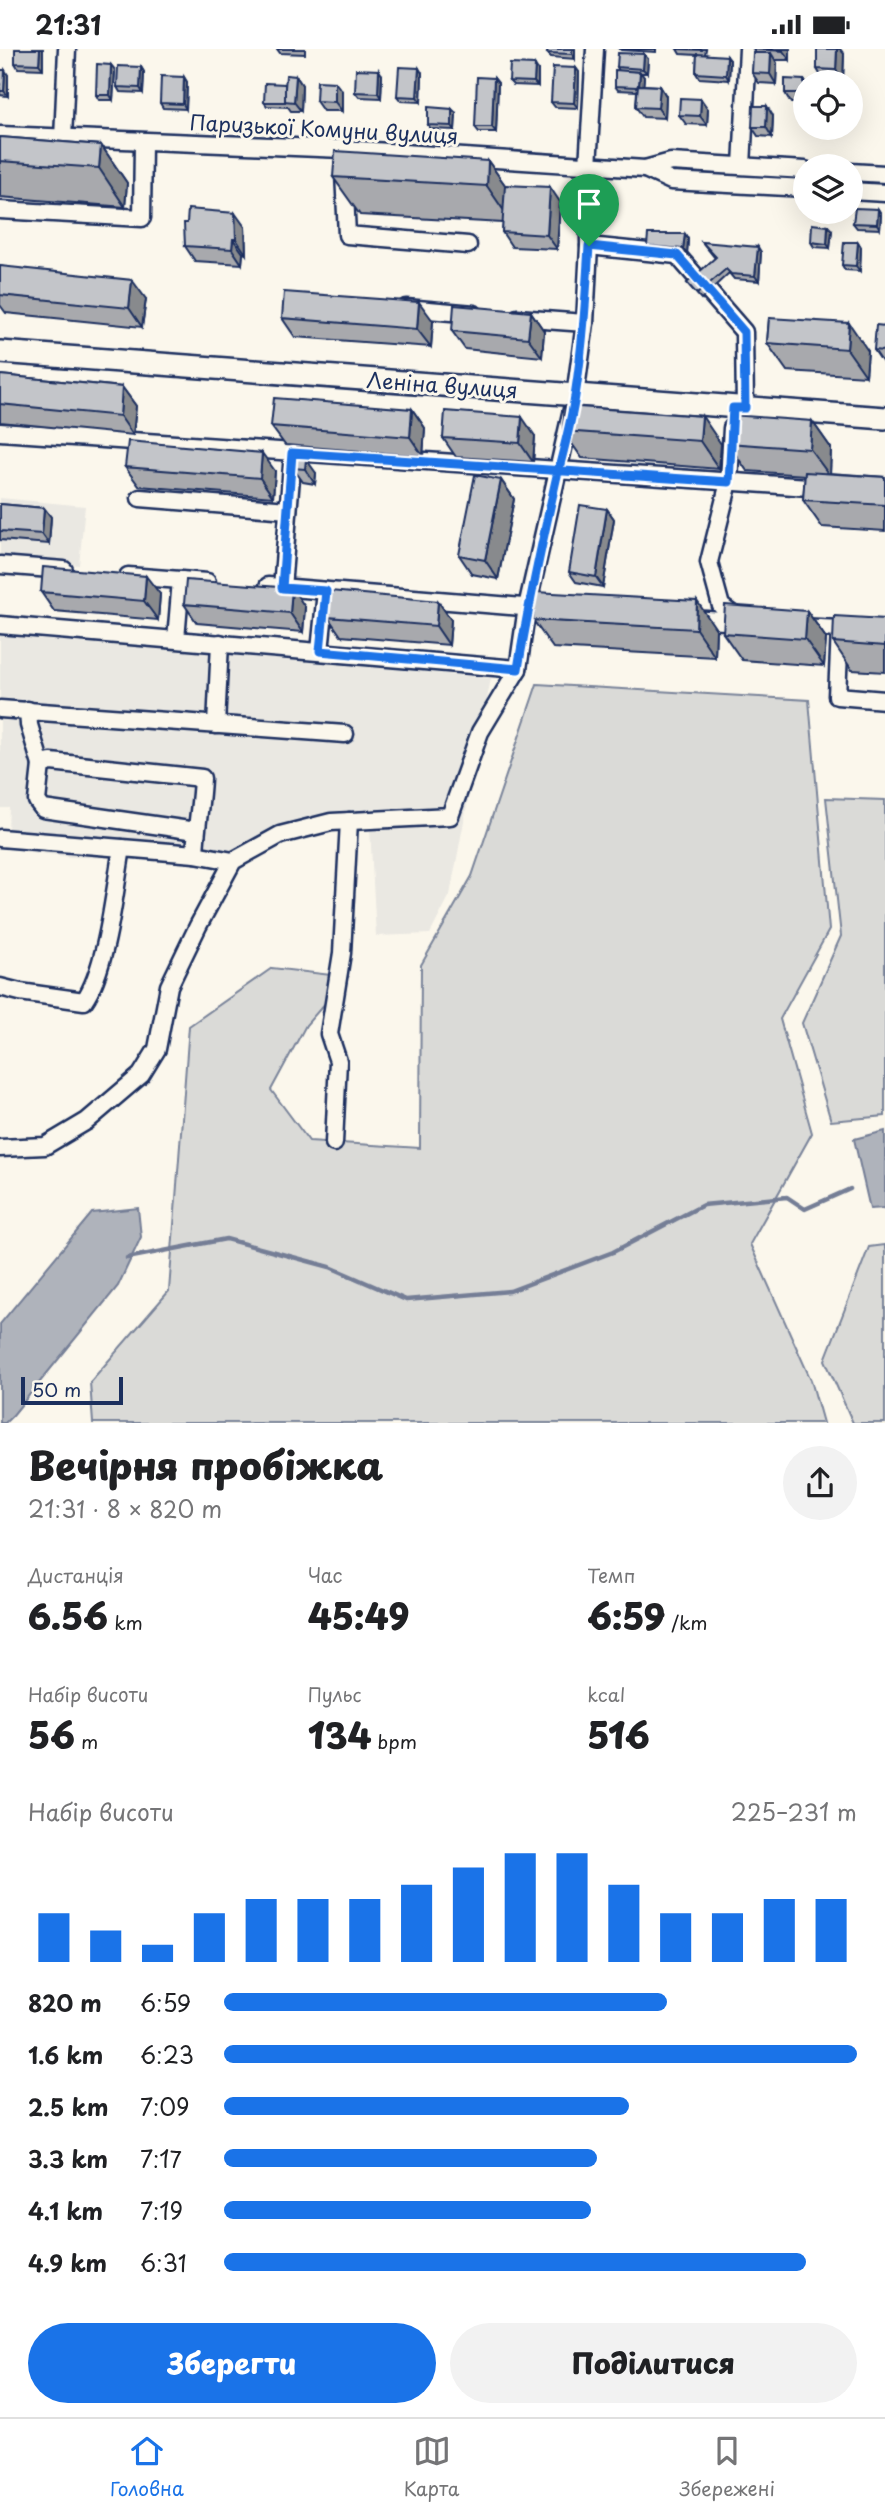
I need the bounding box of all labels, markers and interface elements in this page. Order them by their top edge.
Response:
text: 21:31 [35,5,101,44]
map controls [793,70,863,224]
button: locate [793,70,863,140]
street label: Паризької Комуни вулиця [189,105,459,151]
button: layers [793,154,863,224]
pin [559,174,619,246]
icon: arrive [570,185,608,223]
street label: Леніна вулиця [366,363,519,405]
scale bar [21,1374,122,1406]
text: 50 m [32,1375,81,1403]
text: Вечірня пробіжка [28,1436,384,1493]
button: share [783,1446,857,1520]
text: 21:31 · 8 × 820 m [28,1491,222,1526]
text: Дистанція [28,1561,124,1589]
text: Час [308,1561,343,1589]
text: Темп [587,1561,635,1589]
text: 6.56 [28,1589,108,1642]
text: 45:49 [308,1589,409,1642]
text: 6:59 [587,1589,665,1642]
text: km [108,1608,143,1636]
text: /km [665,1608,708,1636]
text: Набір висоти [28,1680,148,1708]
text: Пульс [308,1680,361,1708]
text: kcal [587,1680,625,1708]
text: 56 [28,1708,75,1761]
text: 134 [308,1708,371,1761]
text: 516 [587,1708,650,1761]
text: m [75,1727,98,1755]
text: bpm [371,1727,417,1755]
text: Набір висоти [28,1794,174,1829]
text: 225–231 m [731,1794,857,1829]
text: 820 m [28,1985,102,2020]
text: 6:59 [140,1985,191,2020]
text: 1.6 km [28,2037,103,2072]
text: 6:23 [140,2037,194,2072]
text: 2.5 km [28,2089,108,2124]
text: 7:09 [140,2089,190,2124]
text: 3.3 km [28,2141,108,2176]
text: 7:17 [140,2141,182,2176]
text: 4.1 km [28,2193,103,2228]
text: 7:19 [140,2193,183,2228]
text: 4.9 km [28,2245,107,2280]
text: 6:31 [140,2245,187,2280]
button: Зберегти [28,2323,436,2403]
button: Поділитися [450,2323,857,2403]
tab: Головна [110,2432,184,2502]
tab: Карта [404,2432,460,2502]
tab: Збережені [679,2432,775,2502]

